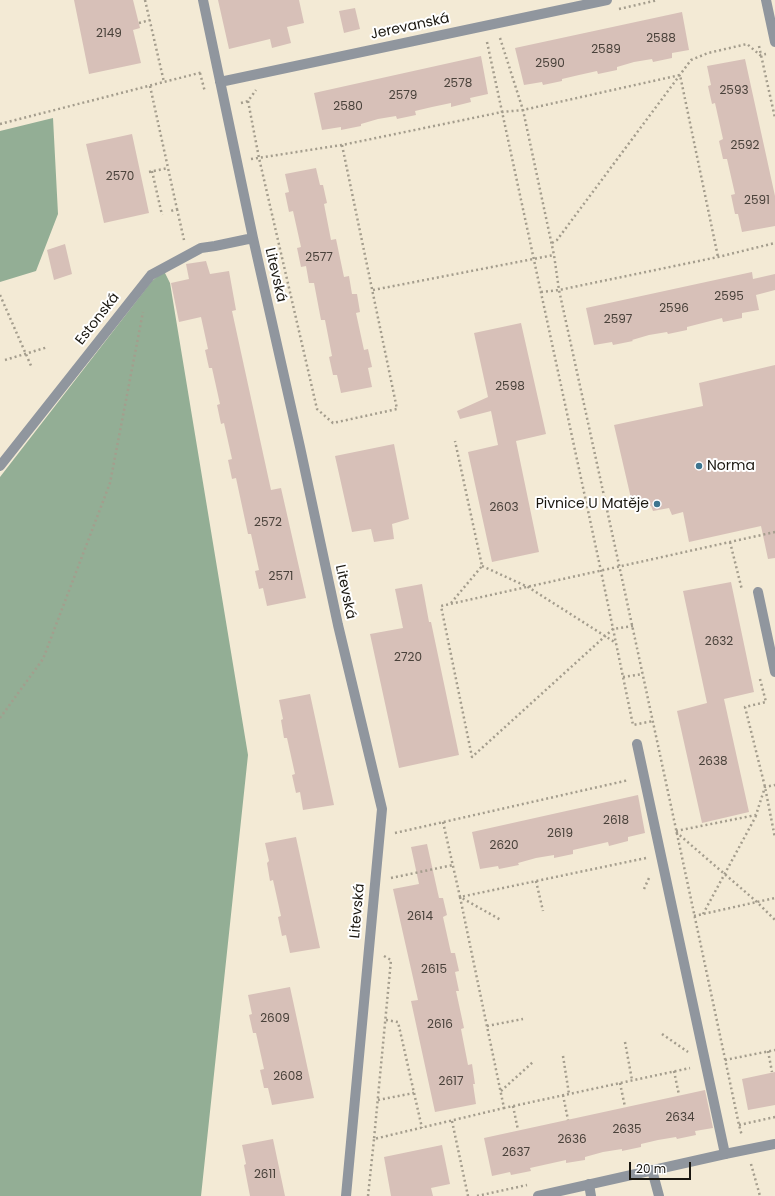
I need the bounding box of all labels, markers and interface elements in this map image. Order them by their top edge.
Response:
street label: Jerevanská [369,10,451,44]
house number: 2149 [96,27,122,41]
house number: 2588 [646,32,676,46]
house number: 2589 [591,43,621,57]
house number: 2590 [535,57,565,71]
house number: 2578 [444,77,472,91]
house number: 2593 [719,84,749,98]
house number: 2579 [389,89,417,103]
house number: 2580 [333,100,363,114]
house number: 2592 [731,139,759,153]
house number: 2570 [106,170,134,184]
house number: 2591 [744,194,770,208]
street label: Litevská [261,246,289,304]
house number: 2577 [305,251,333,265]
street label: Estonská [72,290,124,348]
house number: 2595 [714,290,744,304]
house number: 2596 [659,302,689,316]
house number: 2597 [604,313,632,327]
house number: 2598 [495,380,525,394]
place label: Norma [707,458,755,474]
marker: Norma [694,461,704,471]
place label: Pivnice U Matěje [536,496,649,512]
marker: Pivnice U Matěje [652,499,662,509]
house number: 2603 [489,501,519,515]
house number: 2572 [254,516,282,530]
street label: Litevská [331,563,359,621]
house number: 2571 [269,570,293,584]
house number: 2632 [705,635,733,649]
house number: 2720 [394,651,422,665]
house number: 2638 [698,755,728,769]
house number: 2618 [603,814,629,828]
house number: 2619 [547,827,573,841]
house number: 2620 [490,839,518,853]
street label: Litevská [347,883,369,939]
house number: 2614 [407,910,433,924]
house number: 2615 [421,963,447,977]
house number: 2609 [260,1012,290,1026]
house number: 2616 [427,1018,453,1032]
house number: 2608 [273,1070,303,1084]
house number: 2617 [439,1075,463,1089]
house number: 2634 [665,1111,695,1125]
house number: 2635 [612,1123,642,1137]
house number: 2636 [557,1133,587,1147]
house number: 2637 [502,1146,530,1160]
scale bar [631,1154,693,1180]
text: 20 m [636,1160,666,1177]
house number: 2611 [254,1168,276,1182]

